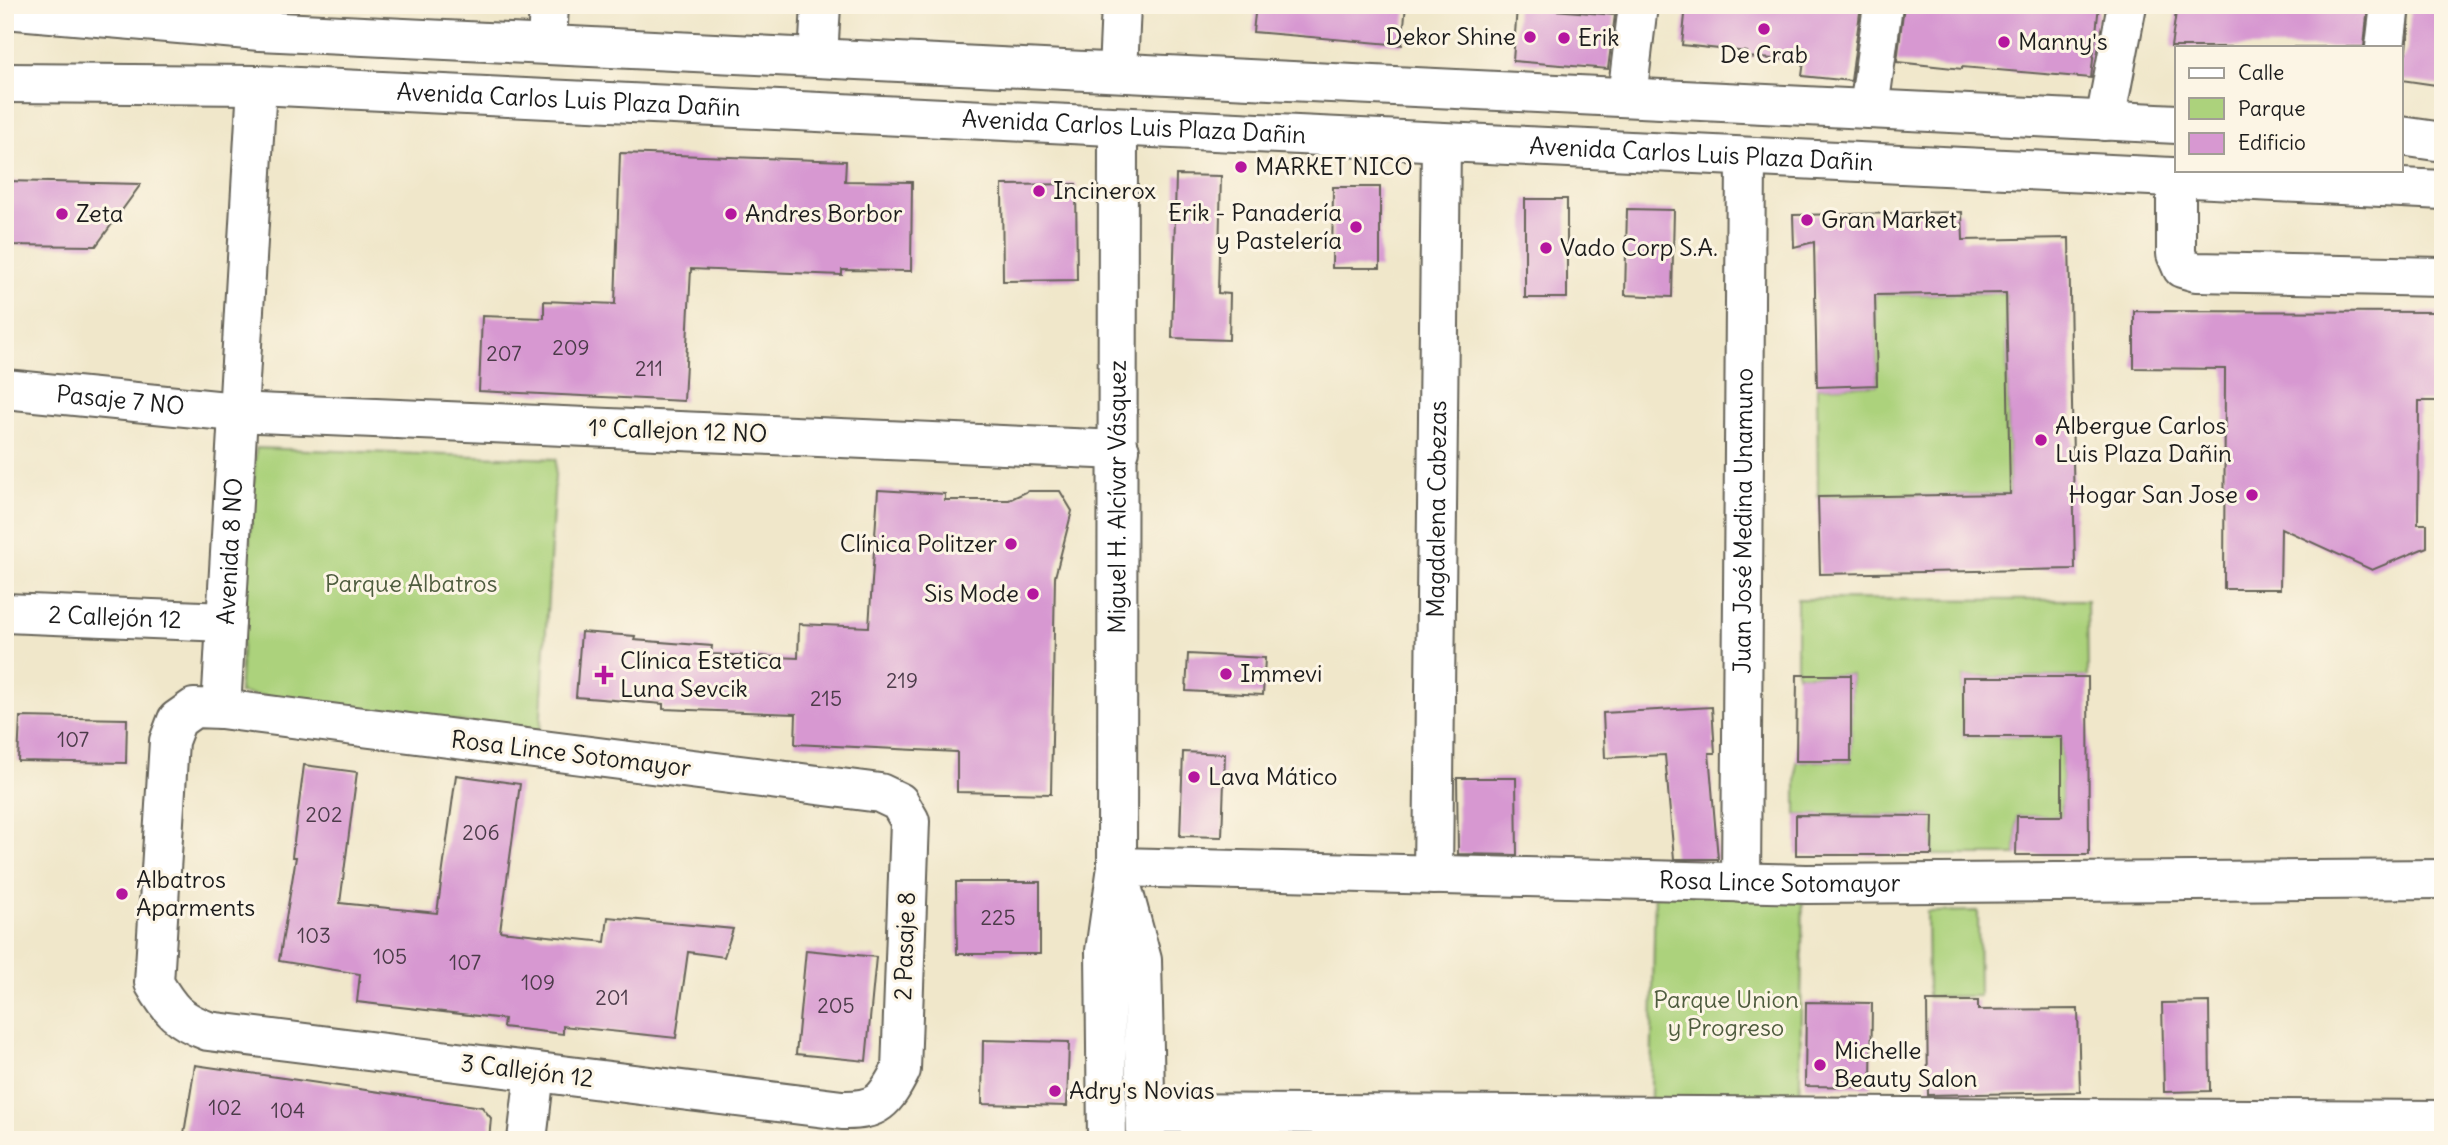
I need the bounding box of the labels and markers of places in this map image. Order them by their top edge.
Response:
place label: Dekor Shine [1386,21,1516,51]
marker: De Crab [1756,21,1772,37]
place label: Erik [1578,22,1619,52]
place label: Manny's [2018,26,2108,56]
marker: Dekor Shine [1522,29,1538,45]
marker: Erik [1556,30,1572,46]
marker: Manny's [1996,34,2012,50]
place label: De Crab [1720,39,1808,69]
place label: MARKET NICO [1255,151,1413,181]
marker: MARKET NICO [1233,159,1249,175]
place label: Incinerox [1053,175,1156,205]
marker: Incinerox [1031,183,1047,199]
place label: Erik - Panadería y Pastelería [1168,197,1342,255]
place label: Zeta [76,198,123,228]
place label: Andres Borbor [745,198,903,228]
place label: Gran Market [1821,204,1957,234]
marker: Zeta [54,206,70,222]
marker: Andres Borbor [723,206,739,222]
marker: Gran Market [1799,212,1815,228]
marker: Erik - Panadería y Pastelería [1348,219,1364,235]
place label: Vado Corp S.A. [1560,232,1718,262]
marker: Vado Corp S.A. [1538,240,1554,256]
place label: Albergue Carlos Luis Plaza Dañin [2055,410,2232,468]
marker: Albergue Carlos Luis Plaza Dañin [2033,432,2049,448]
place label: Hogar San Jose [2069,479,2238,509]
marker: Hogar San Jose [2244,487,2260,503]
place label: Clínica Politzer [840,528,997,558]
marker: Clínica Politzer [1003,536,1019,552]
place label: Sis Mode [924,578,1019,608]
marker: Sis Mode [1025,586,1041,602]
place label: Clínica Estetica Luna Sevcik [620,645,782,703]
place label: Immevi [1240,658,1322,688]
marker: Clínica Estetica Luna Sevcik [594,665,614,685]
marker: Immevi [1218,666,1234,682]
place label: Lava Mático [1208,761,1337,791]
marker: Lava Mático [1186,769,1202,785]
place label: Albatros Aparments [136,864,255,922]
marker: Albatros Aparments [114,886,130,902]
place label: Michelle Beauty Salon [1834,1035,1978,1093]
marker: Michelle Beauty Salon [1812,1057,1828,1073]
place label: Adry's Novias [1069,1075,1215,1105]
marker: Adry's Novias [1047,1083,1063,1099]

